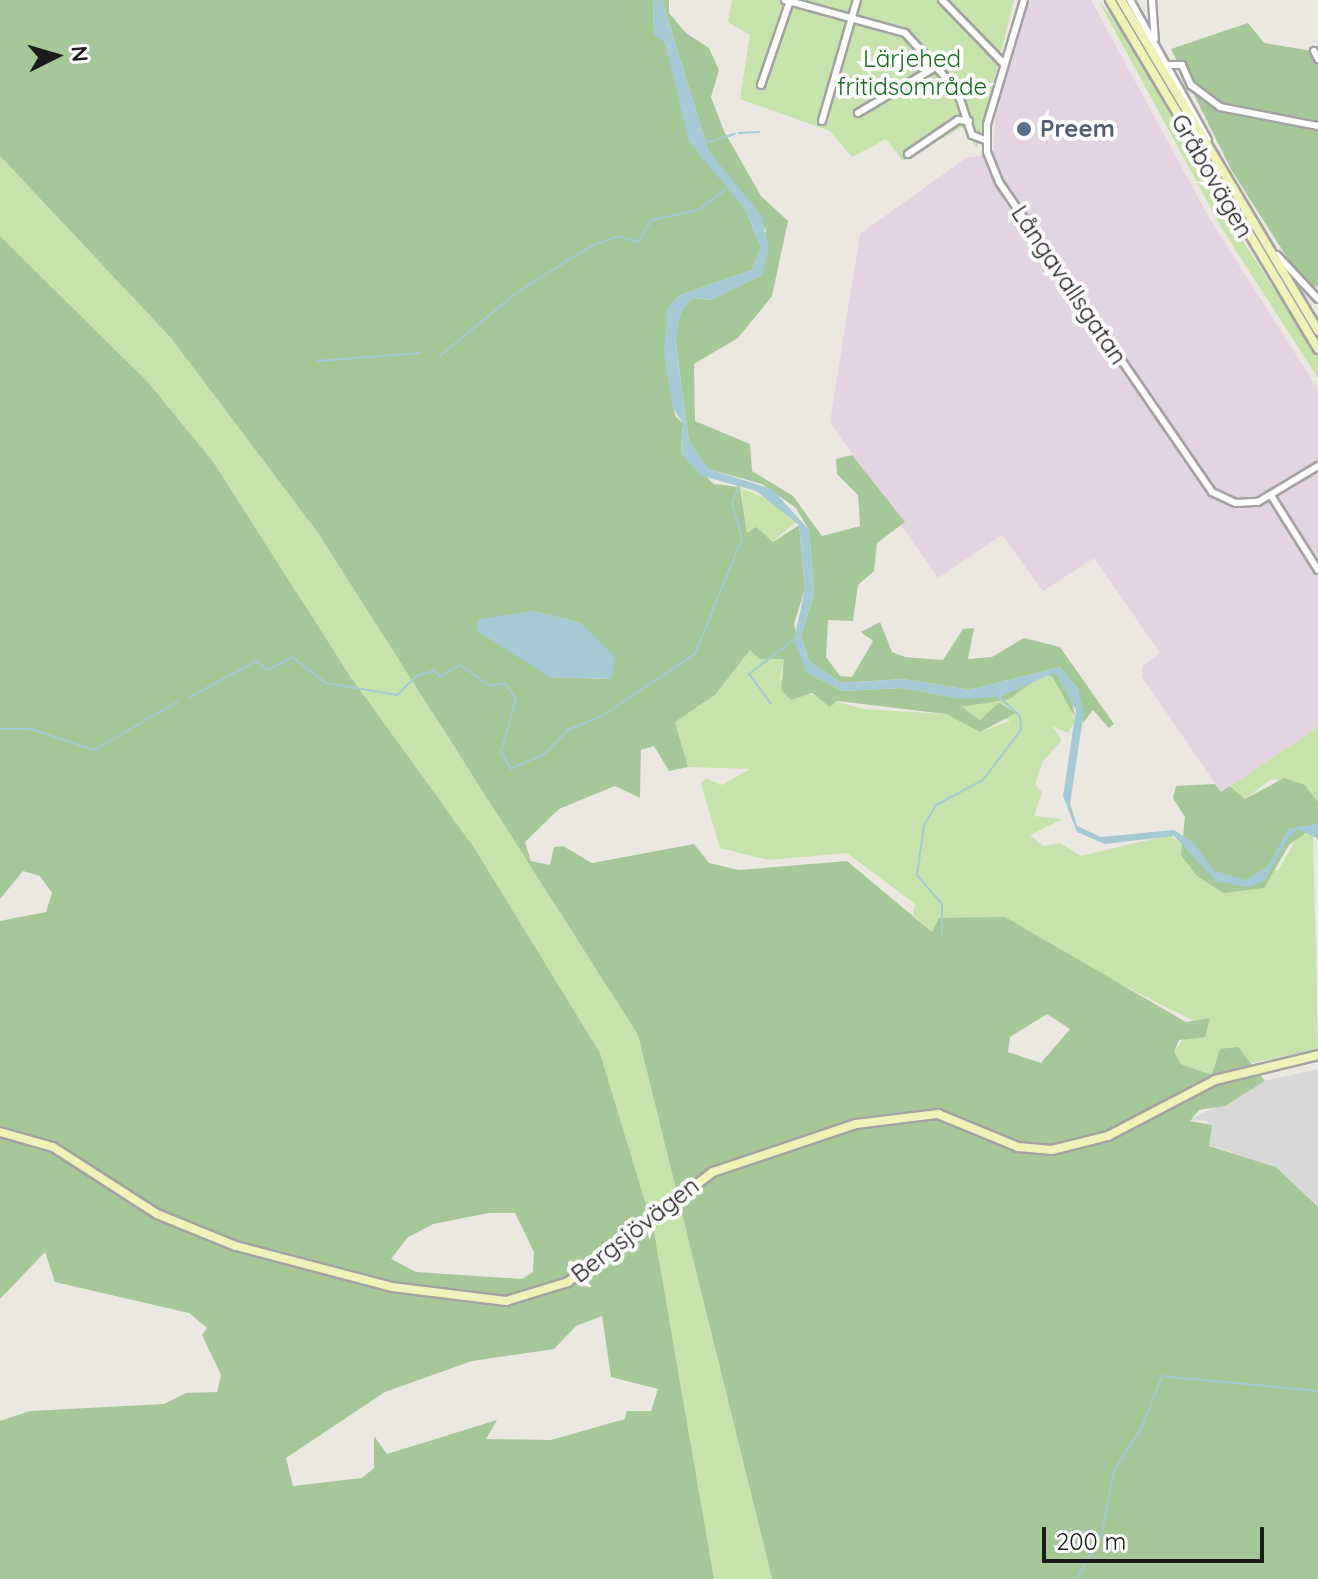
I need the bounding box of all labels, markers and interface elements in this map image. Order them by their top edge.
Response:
north arrow [16,16,96,96]
text: N [65,45,95,63]
park label: Lärjehed fritidsområde [837,45,987,101]
street label: Gråbovägen [1165,109,1259,243]
place label: Preem [1040,115,1115,143]
marker: Preem [1015,120,1033,138]
street label: Långavallsgatan [1005,200,1133,370]
street label: Bergsjövägen [565,1171,705,1289]
scale bar [1046,1511,1268,1561]
text: 200 m [1056,1526,1126,1556]

